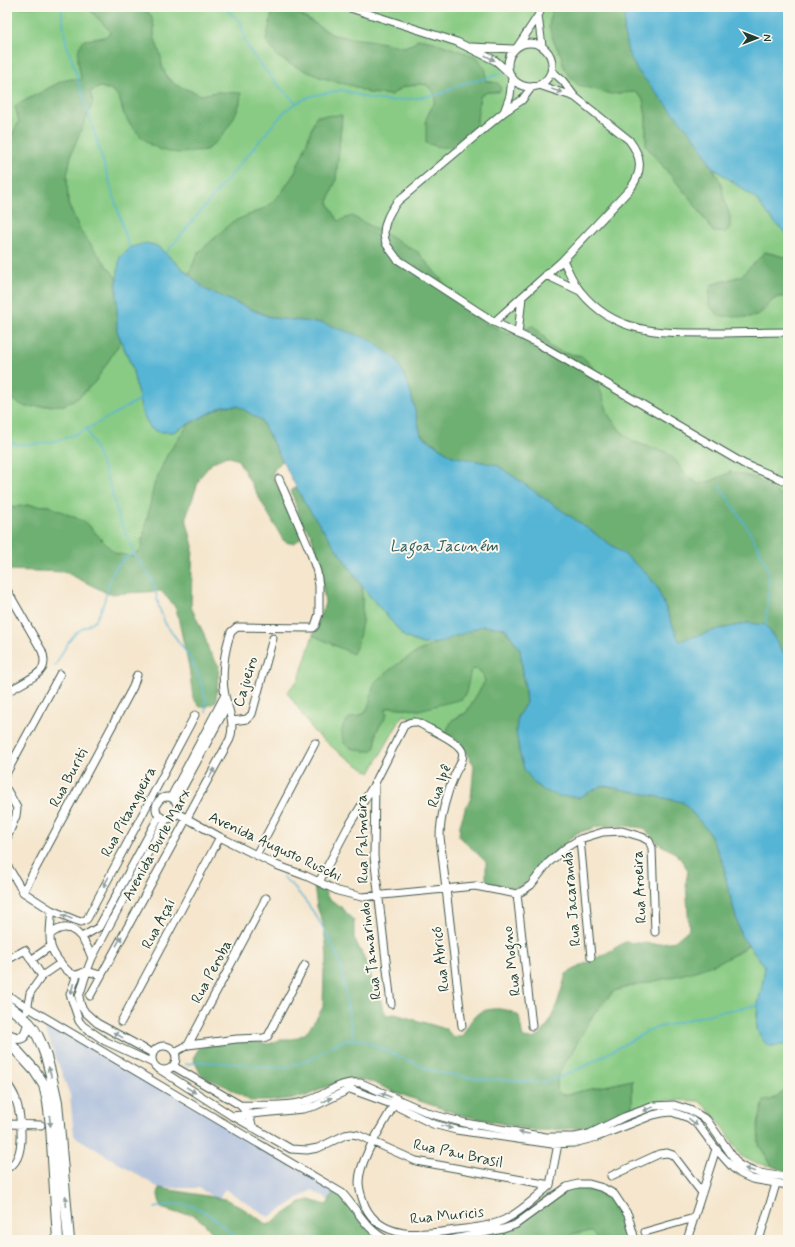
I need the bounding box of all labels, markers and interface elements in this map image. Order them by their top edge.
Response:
north arrow [737,18,777,58]
text: N [759,34,773,42]
one-way arrow [484,55,496,61]
one-way arrow [552,88,564,94]
water label: Lagoa Jacuném [390,536,499,559]
street label: Cajueiro [229,654,263,710]
street label: Rua Buriti [45,745,93,811]
street label: Rua Ipê [423,761,457,811]
street label: Rua Pitangueira [97,763,161,861]
one-way arrow [208,767,215,778]
street label: Avenida Burle Marx [118,785,196,905]
street label: Rua Palmeira [352,794,374,884]
street label: Avenida Augusto Ruschi [205,807,345,887]
street label: Rua Aroeira [628,850,652,924]
street label: Rua Jacarandá [558,851,586,947]
one-way arrow [103,876,110,888]
street label: Rua Açaí [137,895,181,953]
street label: Rua Tamarindo [355,901,387,1001]
one-way arrow [62,914,73,920]
street label: Rua Abricó [427,925,455,993]
street label: Rua Mogno [498,925,527,997]
one-way arrow [116,935,122,947]
street label: Rua Peroba [187,936,237,1007]
one-way arrow [69,983,75,995]
one-way arrow [112,1032,123,1038]
one-way arrow [47,1066,53,1078]
one-way arrow [186,1086,197,1094]
one-way arrow [380,1091,392,1098]
one-way arrow [321,1097,332,1103]
one-way arrow [641,1106,653,1112]
one-way arrow [47,1115,54,1127]
one-way arrow [688,1117,699,1126]
one-way arrow [440,1125,453,1131]
one-way arrow [518,1130,530,1136]
street label: Rua Pau Brasil [411,1135,505,1173]
one-way arrow [744,1166,756,1172]
one-way arrow [62,1195,69,1207]
street label: Rua Muricis [409,1202,485,1230]

